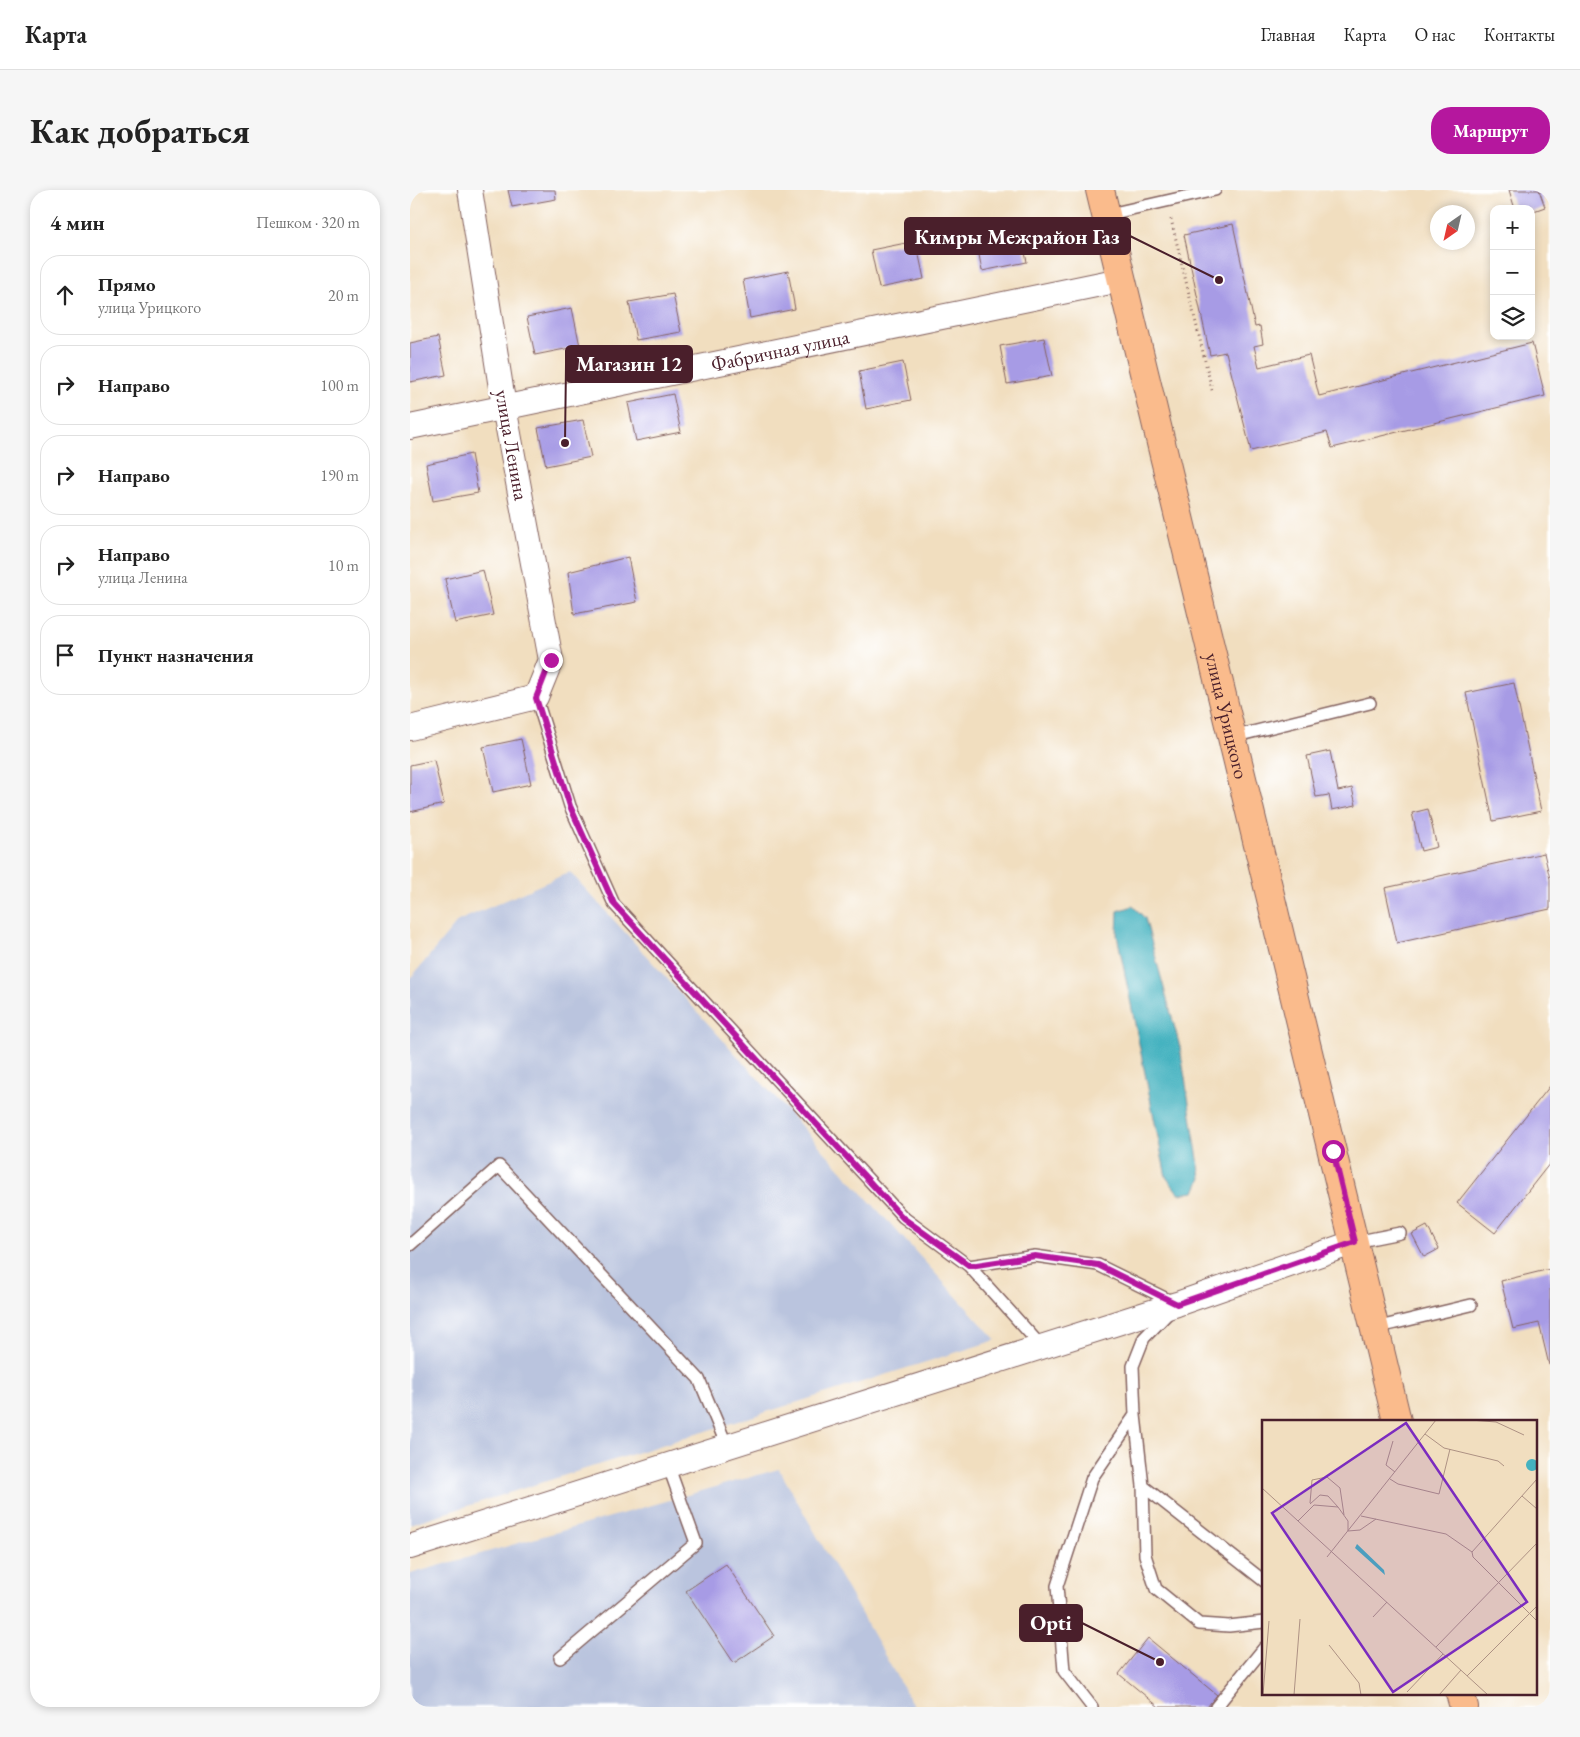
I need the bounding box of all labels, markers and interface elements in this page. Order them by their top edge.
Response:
text: Карта [25,19,87,50]
text: Главная [1261,23,1315,46]
text: Карта [1343,23,1386,46]
text: О нас [1414,23,1456,46]
text: Контакты [1484,23,1555,46]
button: Маршрут [1431,107,1550,154]
text: Как добраться [30,108,250,153]
north arrow [1430,205,1475,250]
map controls [1490,205,1535,340]
button: + [1490,205,1535,250]
text: 4 мин [50,209,105,236]
text: Пешком · 320 m [256,212,360,233]
callout: Кимры Межрайон Газ [905,218,1130,254]
text: Кимры Межрайон Газ [914,223,1120,250]
button: − [1490,250,1535,295]
text: Прямо [98,272,156,297]
icon: ahead [51,281,79,309]
text: 20 m [328,285,359,306]
button: layers [1490,295,1535,340]
text: улица Урицкого [98,297,201,318]
street label: Фабричная улица [709,323,852,377]
callout: Магазин 12 [566,346,692,382]
text: Магазин 12 [576,350,682,377]
icon: right [51,371,79,399]
text: Направо [98,373,170,398]
text: 100 m [320,375,359,396]
street label: улица Ленина [489,388,535,502]
icon: right [51,461,79,489]
text: Направо [98,463,170,488]
text: 190 m [320,465,359,486]
text: Направо [98,542,170,567]
icon: right [51,551,79,579]
text: 10 m [328,555,359,576]
text: улица Ленина [98,567,188,588]
icon: arrive [51,641,79,669]
text: Пункт назначения [98,643,254,668]
route end [540,649,563,672]
street label: улица Урицкого [1199,650,1255,782]
route start [1322,1140,1345,1163]
inset map [1262,1420,1538,1694]
callout: Opti [1020,1605,1082,1641]
text: Opti [1030,1609,1072,1636]

